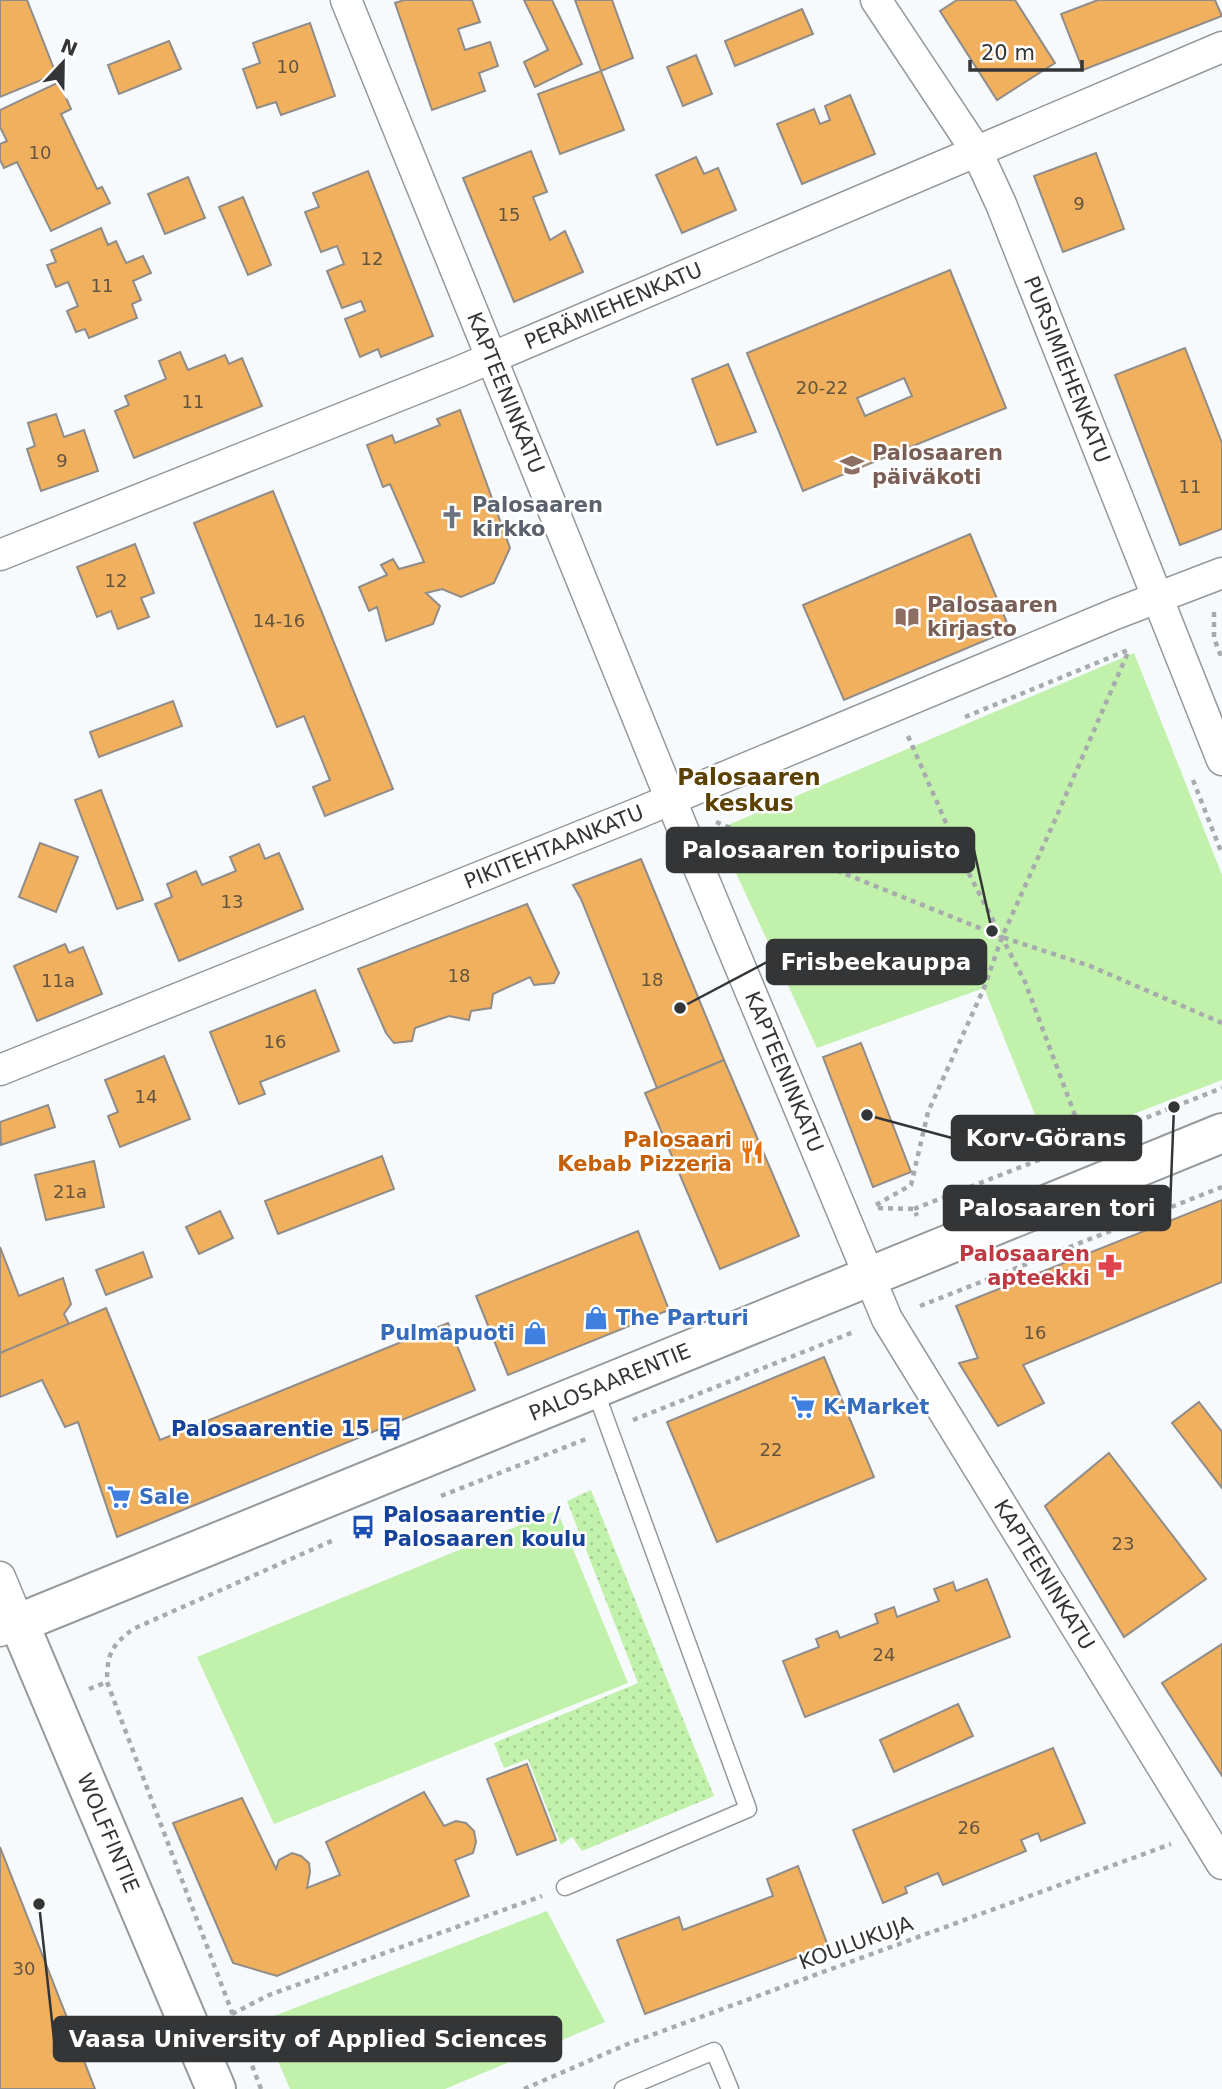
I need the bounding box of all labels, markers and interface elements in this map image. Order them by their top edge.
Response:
north arrow [28,28,98,98]
scale bar [970,28,1082,72]
text: N [58,34,81,60]
text: 20 m [981,41,1035,65]
house number: 10 [277,56,299,77]
house number: 10 [29,142,51,163]
house number: 9 [1073,193,1085,214]
house number: 15 [498,204,520,225]
house number: 12 [361,248,383,269]
street label: PERÄMIEHENKATU [521,258,706,354]
street label: PURSIMIEHENKATU [1019,273,1115,467]
house number: 11 [91,275,113,296]
street label: KAPTEENINKATU [462,309,549,477]
house number: 20-22 [796,377,848,398]
house number: 11 [182,391,204,412]
place label: Palosaaren päiväkoti [872,441,1003,489]
house number: 9 [56,450,68,471]
school or university icon: Palosaaren päiväkoti [838,451,866,479]
house number: 11 [1179,476,1201,497]
place label: Palosaaren kirkko [472,493,603,541]
church icon: Palosaaren kirkko [438,503,466,531]
house number: 12 [105,570,127,591]
place label: Palosaaren kirjasto [927,593,1058,641]
library icon: Palosaaren kirjasto [893,603,921,631]
house number: 14-16 [253,610,305,631]
district label: Palosaaren keskus [677,764,821,816]
street label: PIKITEHTAANKATU [461,800,647,894]
callout: Palosaaren toripuisto [667,828,974,872]
text: Palosaaren toripuisto [682,837,960,863]
house number: 13 [221,891,243,912]
callout: Frisbeekauppa [767,940,986,984]
text: Frisbeekauppa [781,949,971,975]
house number: 18 [448,965,470,986]
house number: 18 [641,969,663,990]
house number: 11a [41,970,75,991]
street label: KAPTEENINKATU [740,988,828,1156]
house number: 16 [264,1031,286,1052]
house number: 14 [135,1086,157,1107]
callout: Korv-Görans [952,1116,1141,1160]
text: Korv-Görans [966,1125,1126,1151]
place label: Palosaari Kebab Pizzeria [557,1128,732,1176]
restaurant icon: Palosaari Kebab Pizzeria [738,1138,766,1166]
house number: 21a [53,1181,87,1202]
callout: Palosaaren tori [944,1186,1170,1230]
text: Palosaaren tori [958,1195,1156,1221]
place label: Palosaaren apteekki [959,1242,1090,1290]
pharmacy icon: Palosaaren apteekki [1096,1252,1124,1280]
shop icon: The Parturi [582,1304,610,1332]
place label: The Parturi [616,1306,749,1330]
shop icon: Pulmapuoti [521,1319,549,1347]
place label: Pulmapuoti [380,1321,515,1345]
house number: 16 [1024,1322,1046,1343]
street label: PALOSAARENTIE [526,1339,694,1426]
supermarket icon: K-Market [789,1393,817,1421]
place label: K-Market [823,1395,929,1419]
bus stop icon: Palosaarentie 15 [376,1415,404,1443]
place label: Palosaarentie 15 [171,1417,370,1441]
house number: 22 [760,1439,782,1460]
supermarket icon: Sale [105,1483,133,1511]
place label: Sale [139,1485,190,1509]
street label: KAPTEENINKATU [989,1495,1099,1654]
place label: Palosaarentie / Palosaaren koulu [383,1503,586,1551]
bus stop icon: Palosaarentie / Palosaaren koulu [349,1513,377,1541]
house number: 23 [1112,1533,1134,1554]
house number: 24 [873,1644,895,1665]
street label: WOLFFINTIE [72,1770,144,1896]
house number: 26 [958,1817,980,1838]
street label: KOULUKUJA [796,1911,917,1975]
house number: 30 [13,1958,35,1979]
callout: Vaasa University of Applied Sciences [54,2017,561,2061]
text: Vaasa University of Applied Sciences [69,2026,547,2052]

